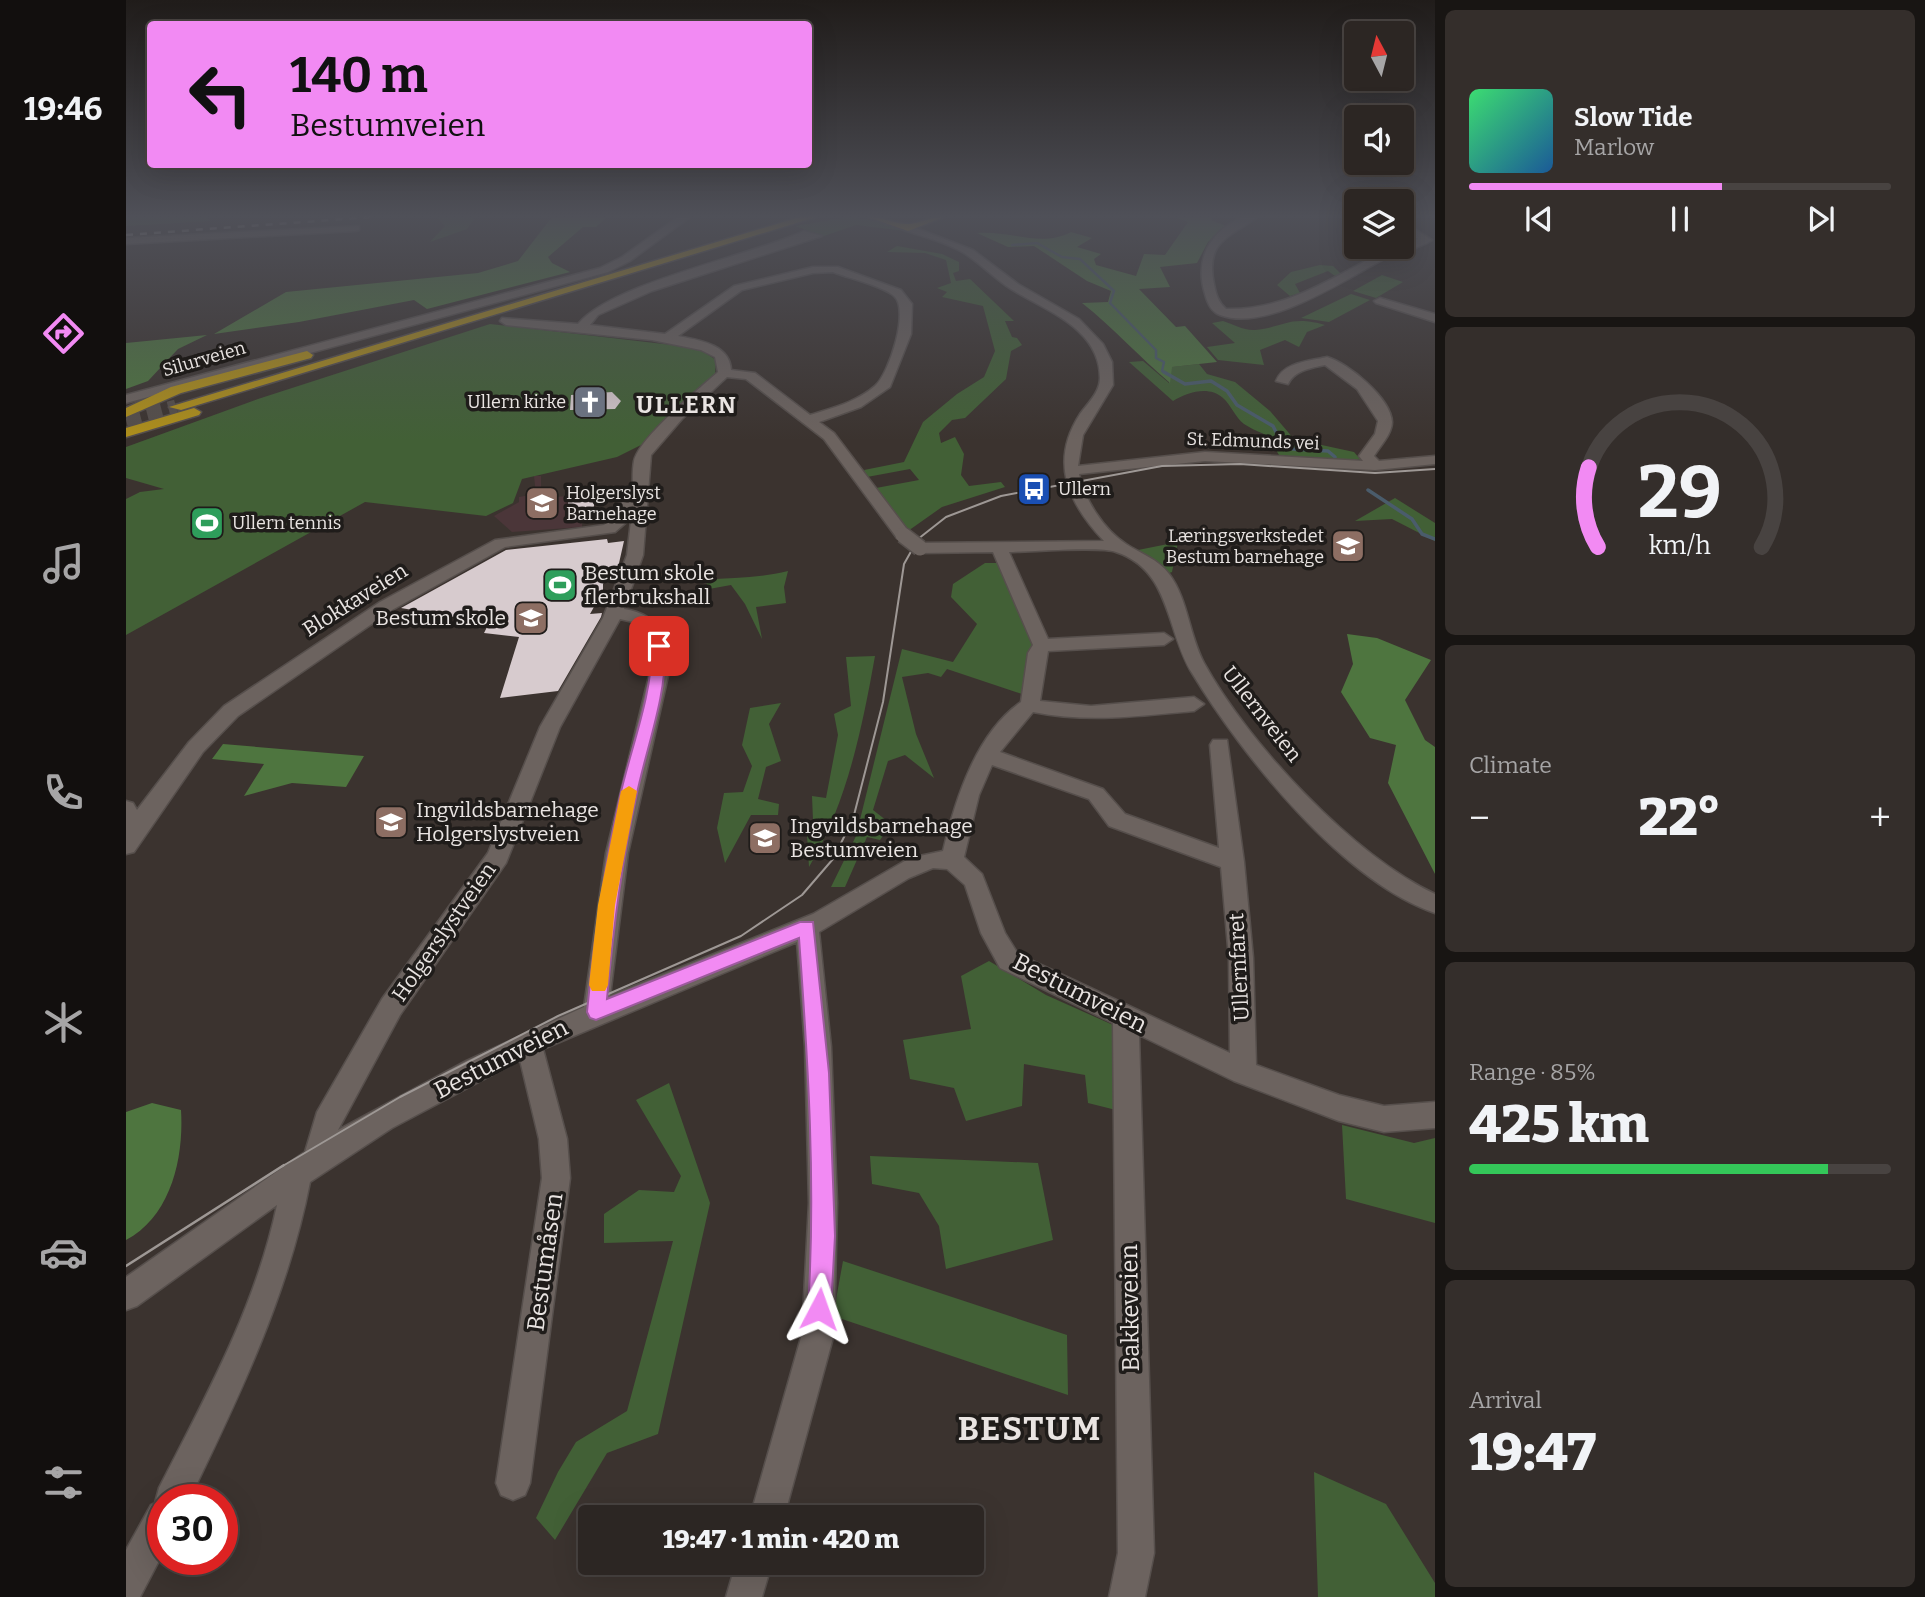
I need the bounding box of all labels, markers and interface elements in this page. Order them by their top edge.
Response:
north arrow [1344,21,1414,91]
map controls [1344,21,1414,259]
text: 140 m [290,46,428,105]
icon: left [175,49,266,140]
text: 19:46 [24,90,102,128]
text: Slow Tide [1574,102,1693,133]
button: sound [1344,105,1414,175]
text: Bestumveien [290,106,485,144]
text: Marlow [1574,133,1654,161]
button: layers [1344,189,1414,259]
icon: previous [1520,200,1558,238]
icon: pause [1661,200,1699,238]
icon: next [1802,200,1840,238]
icon: directions [39,309,88,358]
street label: Silurveien [160,336,249,381]
church icon: Ullern kirke [571,383,609,421]
place label: Ullern kirke [467,391,566,413]
district label: ULLERN [636,391,738,419]
street label: St. Edmunds vei [1186,428,1320,454]
text: 29 [1638,450,1722,537]
bus stop icon: Ullern [1015,470,1053,508]
place label: Ullern [1058,478,1111,500]
place label: Holgerslyst Barnehage [566,482,661,525]
school or university icon: Holgerslyst Barnehage [523,484,561,522]
sports icon: Ullern tennis [188,504,226,542]
place label: Ullern tennis [232,512,341,534]
place label: Læringsverkstedet Bestum barnehage [1166,525,1324,568]
school or university icon: Læringsverkstedet Bestum barnehage [1329,527,1367,565]
text: km/h [1649,531,1711,561]
icon: music [39,539,88,588]
street label: Blokkaveien [298,558,412,642]
place label: Bestum skole flerbrukshall [584,560,715,610]
sports icon: Bestum skole flerbrukshall [541,566,579,604]
school or university icon: Bestum skole [512,599,550,637]
place label: Bestum skole [376,605,506,631]
pin [629,616,689,676]
icon: arrive [640,627,678,665]
street label: Ullernveien [1217,661,1307,767]
text: Climate [1469,751,1552,779]
icon: phone [39,768,88,817]
text: 22° [1638,786,1721,849]
text: − [1469,795,1490,841]
text: + [1869,795,1891,841]
place label: Ingvildsbarnehage Holgerslystveien [416,797,599,847]
school or university icon: Ingvildsbarnehage Holgerslystveien [372,803,410,841]
place label: Ingvildsbarnehage Bestumveien [790,813,973,863]
school or university icon: Ingvildsbarnehage Bestumveien [746,819,784,857]
street label: Holgerslystveien [386,858,502,1006]
street label: Ullernfaret [1223,912,1255,1022]
street label: Bestumveien [1008,947,1152,1039]
icon: climate [39,998,88,1047]
street label: Bestumveien [429,1013,573,1105]
text: Range · 85% [1469,1058,1596,1086]
text: 425 km [1469,1093,1649,1156]
street label: Bestumåsen [521,1191,569,1333]
icon: car [39,1228,88,1277]
street label: Bakkeveien [1115,1244,1145,1372]
position arrow [782,1272,856,1346]
text: Arrival [1469,1386,1542,1414]
district label: BESTUM [958,1409,1102,1449]
text: 19:47 [1469,1421,1596,1484]
icon: filters [39,1458,88,1507]
speed limit sign: 30 [147,1484,238,1575]
text: 19:47 · 1 min · 420 m [663,1524,899,1555]

